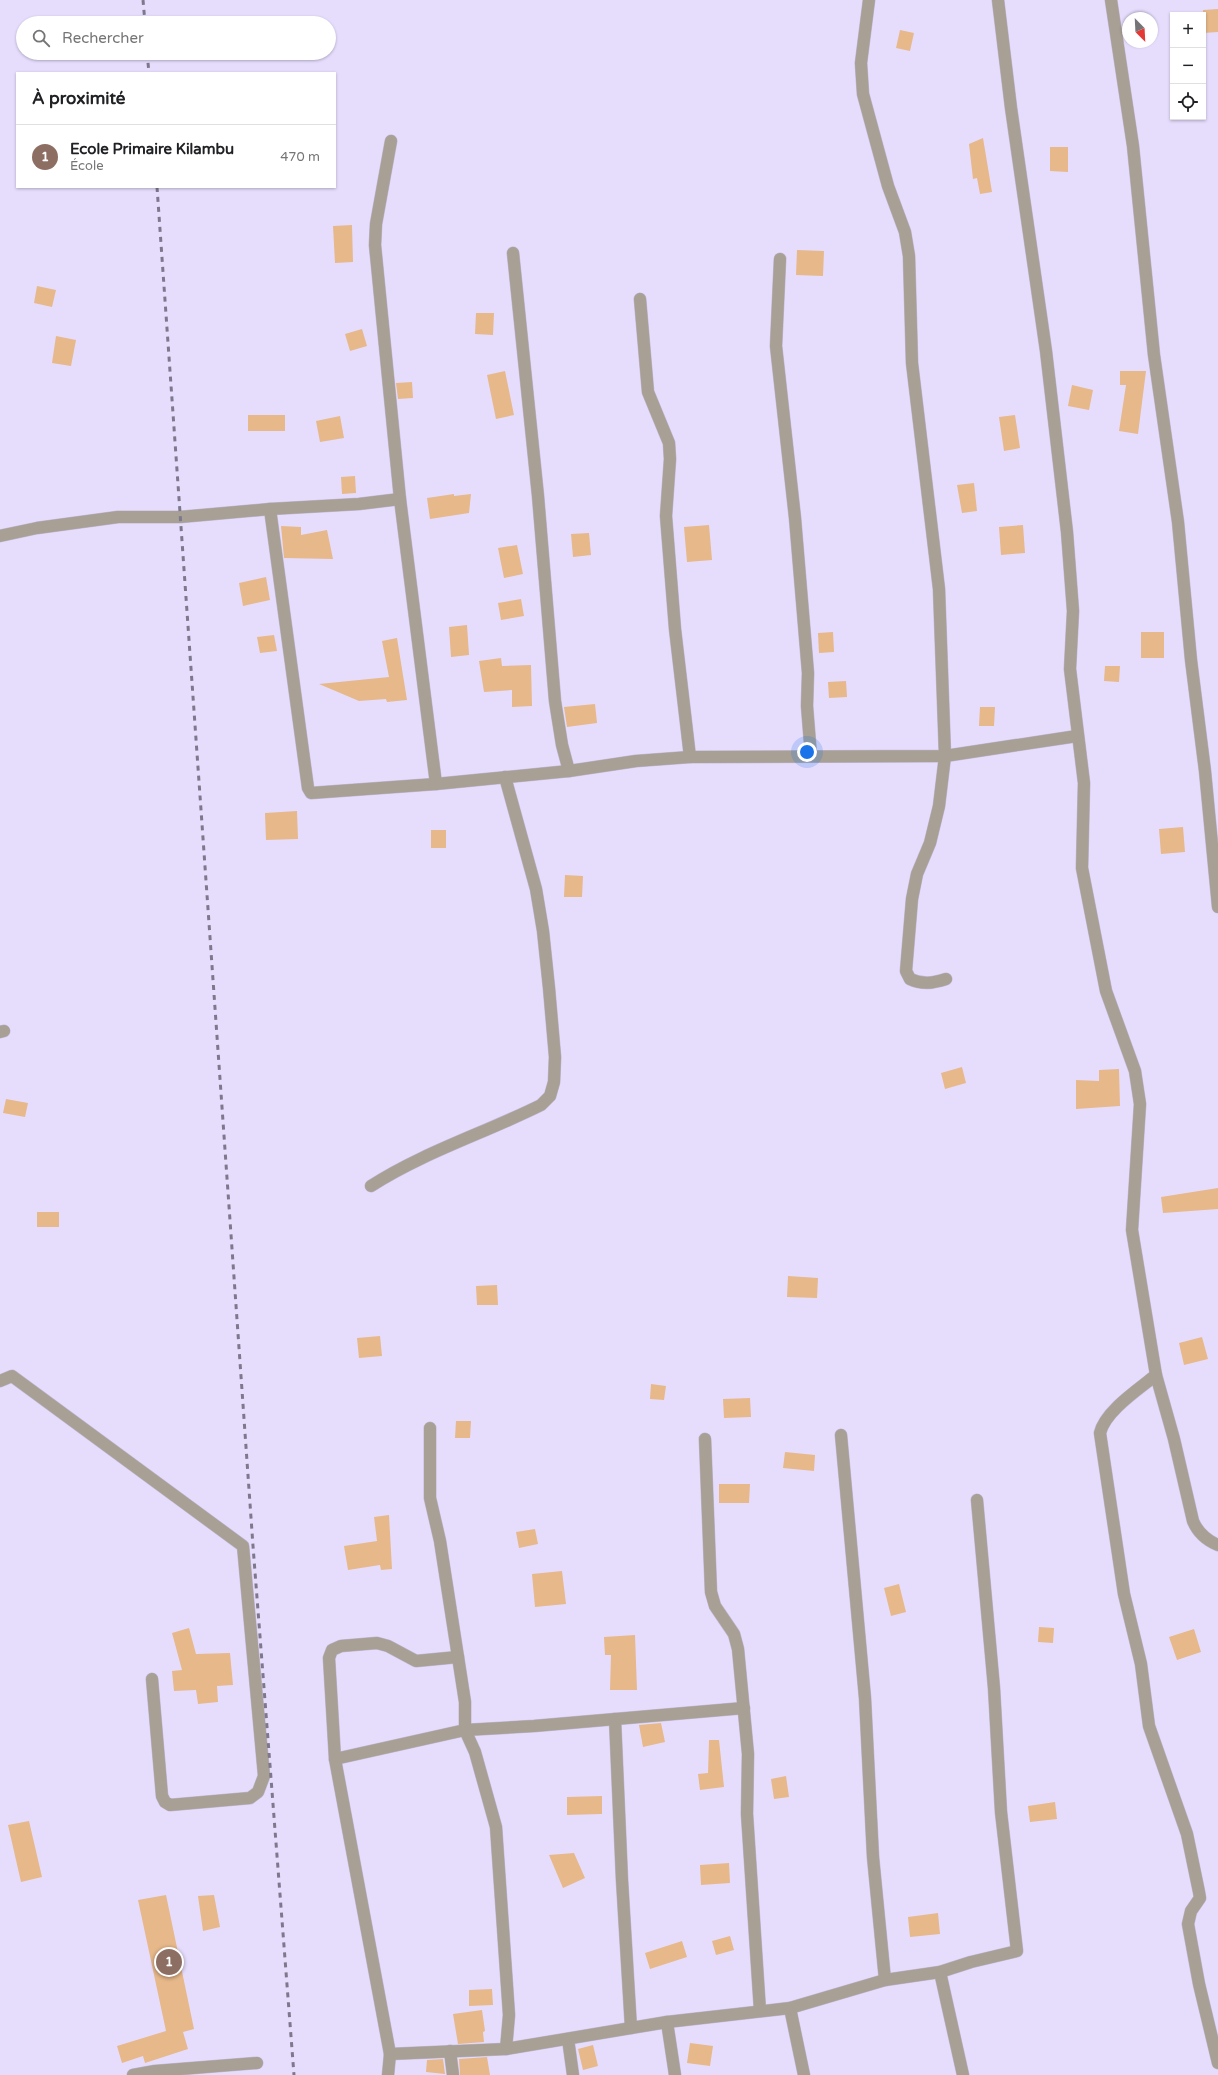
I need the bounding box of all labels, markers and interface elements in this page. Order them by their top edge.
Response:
north arrow [1122,12,1158,48]
map controls [1170,12,1206,120]
button: + [1170,12,1206,48]
search box [16,16,336,60]
icon: search [30,27,52,49]
text: Rechercher [62,29,144,47]
button: − [1170,48,1206,84]
button: locate [1170,84,1206,120]
text: À proximité [32,88,125,109]
text: Ecole Primaire Kilambu [70,140,234,158]
text: 1 [41,149,49,165]
text: 470 m [280,149,320,165]
text: École [70,158,104,174]
your location [797,742,817,762]
pin: 1 [156,1947,182,1977]

